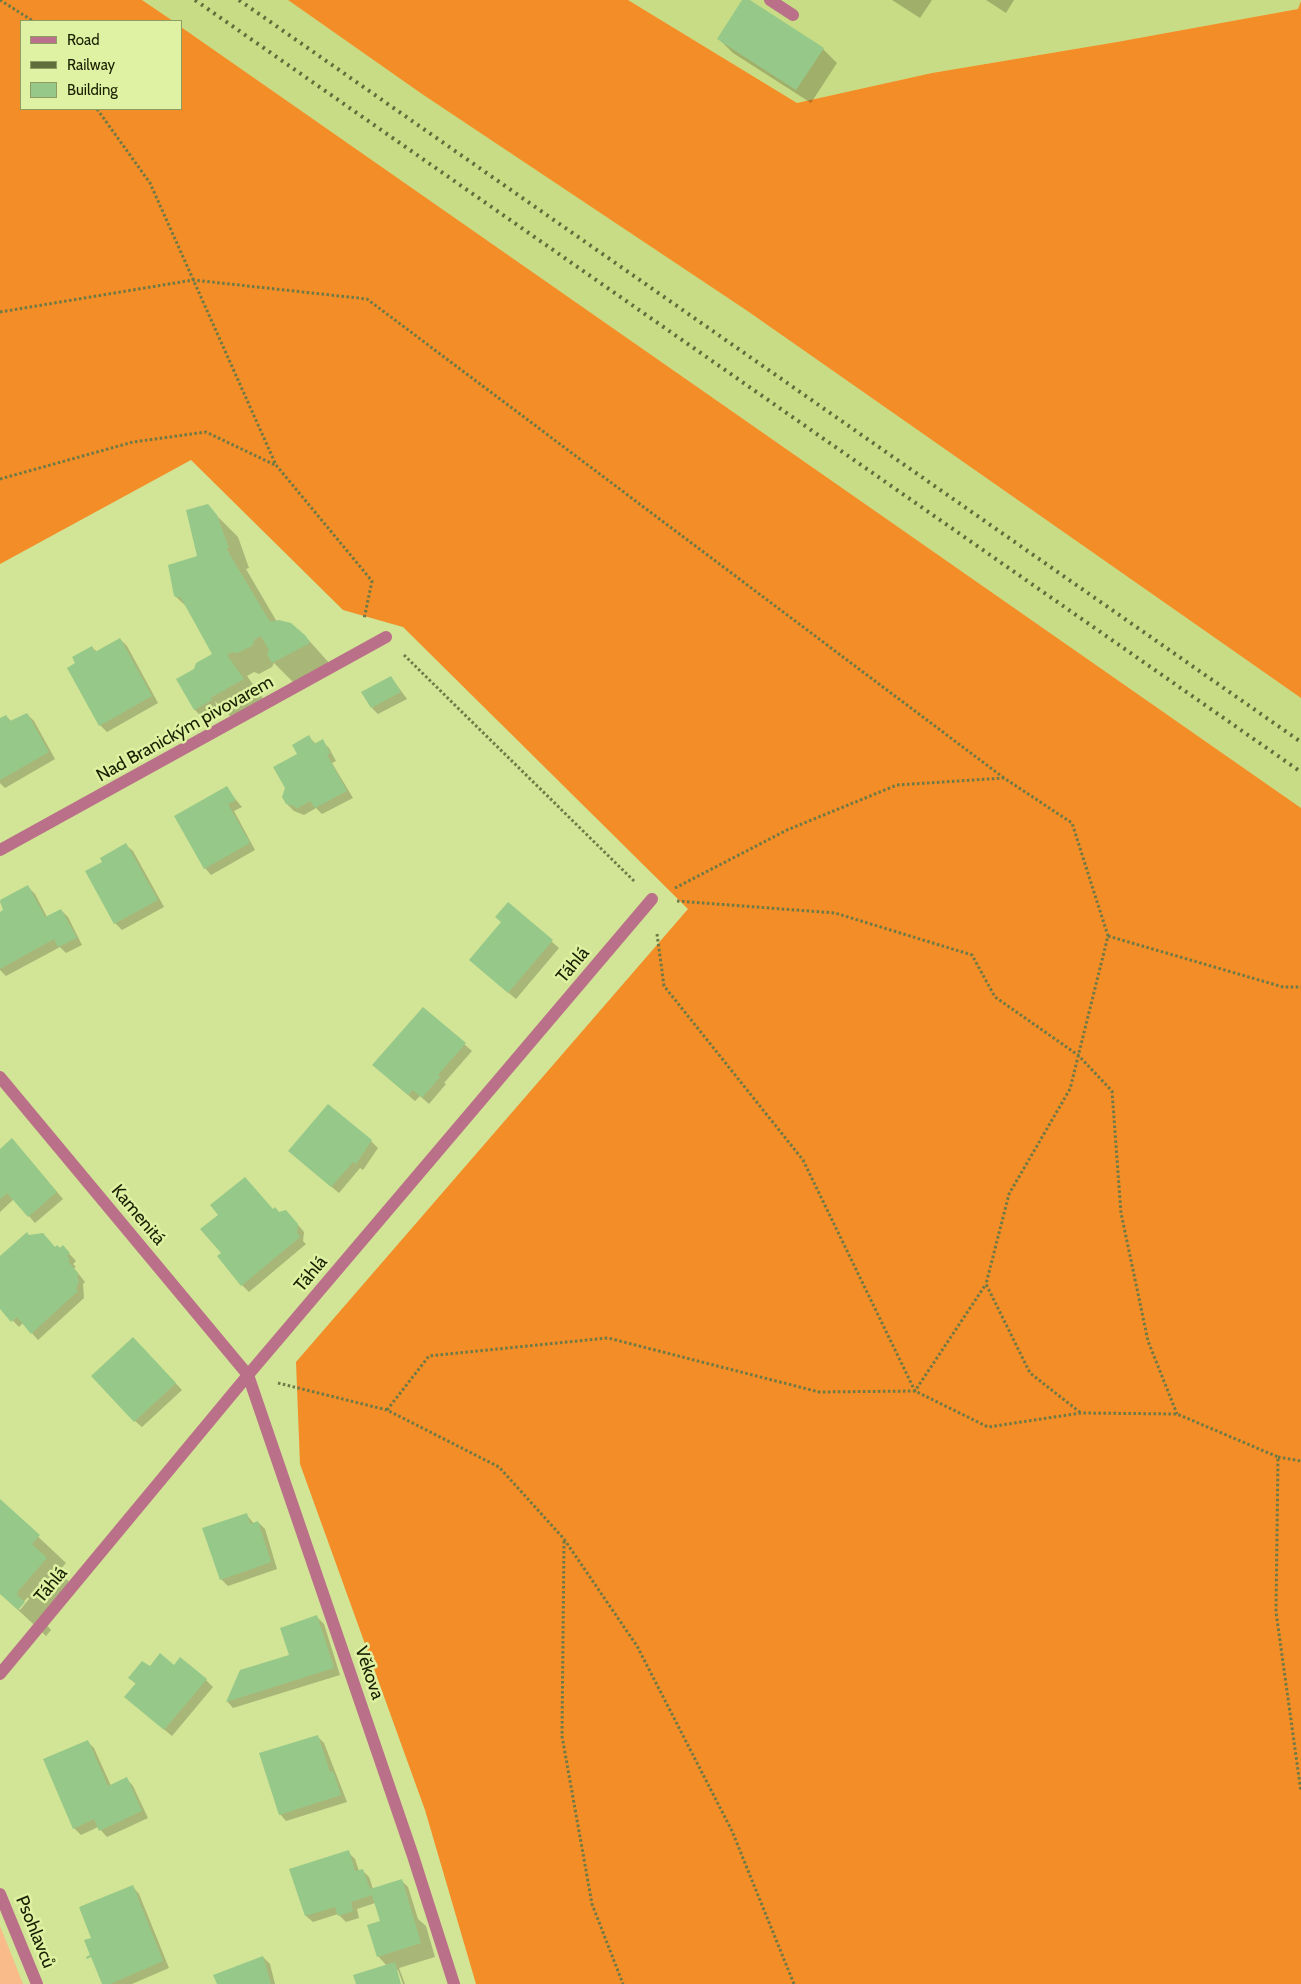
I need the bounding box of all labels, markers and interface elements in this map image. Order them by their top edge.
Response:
legend [20,20,182,110]
text: Road [67,31,100,49]
text: Railway [67,56,115,74]
text: Building [67,81,118,99]
street label: Nad Branickým pivovarem [93,671,277,787]
street label: Táhlá [552,943,594,987]
street label: Kamenitá [106,1180,170,1250]
street label: Táhlá [290,1252,332,1296]
street label: Táhlá [30,1563,72,1607]
street label: Věkova [350,1643,388,1703]
street label: Psohlavců [11,1893,59,1971]

